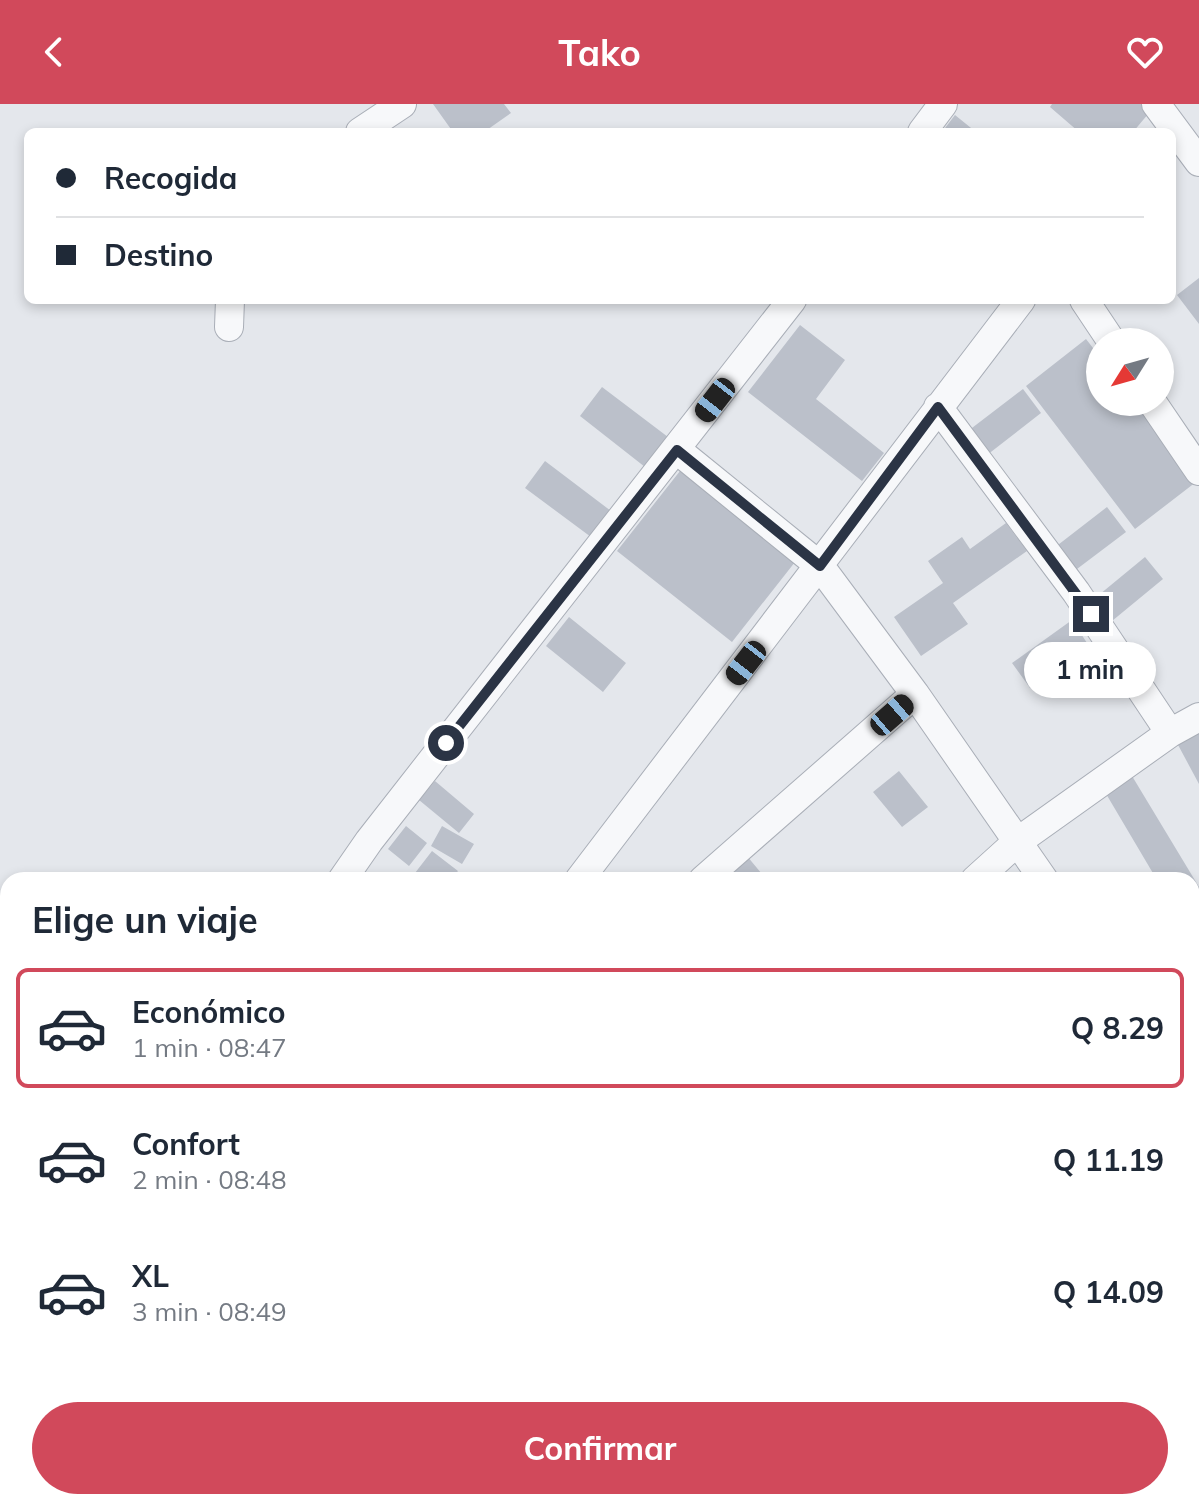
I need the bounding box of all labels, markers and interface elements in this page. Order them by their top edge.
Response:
icon: back [32,30,76,74]
text: Tako [558,30,641,75]
icon: heart [1123,30,1167,74]
text: Recogida [104,159,237,197]
text: Destino [104,236,213,274]
north arrow [1086,328,1174,416]
map controls [1086,328,1174,416]
car [691,374,739,426]
route end [1073,596,1109,632]
car [722,637,770,689]
callout: 1 min [1025,642,1157,698]
text: 1 min [1056,653,1124,686]
car [866,690,918,740]
route start [428,725,464,761]
text: Elige un viaje [32,897,258,942]
icon: car [36,992,108,1064]
text: Económico [132,993,286,1031]
text: Q 8.29 [1071,1009,1164,1047]
text: 1 min · 08:47 [132,1031,287,1064]
icon: car [36,1124,108,1196]
text: Confort [132,1125,240,1163]
text: Q 11.19 [1053,1141,1164,1179]
text: 2 min · 08:48 [132,1163,287,1196]
icon: car [36,1256,108,1328]
text: XL [132,1257,169,1295]
text: Q 14.09 [1053,1273,1164,1311]
text: 3 min · 08:49 [132,1295,287,1328]
button: Confirmar [32,1402,1168,1494]

